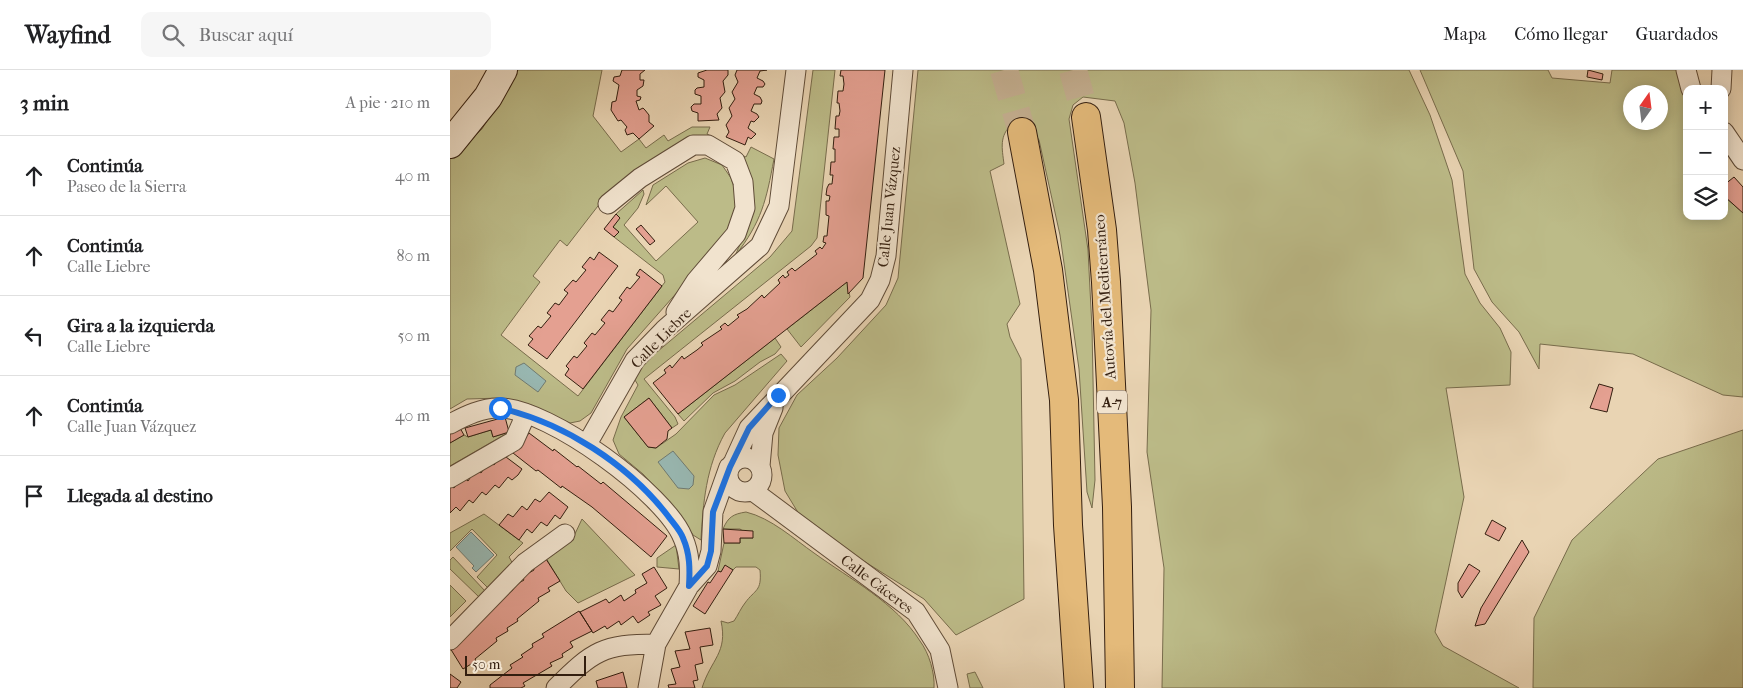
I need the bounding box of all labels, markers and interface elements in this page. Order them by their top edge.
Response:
search box [141,12,491,57]
text: Wayfind [25,21,111,49]
icon: search [159,21,187,49]
text: Buscar aquí [199,24,293,46]
text: Mapa [1443,24,1486,45]
text: Cómo llegar [1514,24,1608,45]
text: Guardados [1636,24,1718,45]
north arrow [1623,85,1668,130]
map controls [1683,85,1728,220]
button: + [1683,85,1728,130]
text: 3 min [20,91,69,115]
text: A pie · 210 m [346,93,430,112]
button: − [1683,130,1728,175]
street label: Calle Juan Vázquez [874,145,904,268]
text: Continúa [67,155,143,177]
icon: ahead [20,162,48,190]
text: 40 m [395,166,430,185]
button: layers [1683,175,1728,220]
text: Paseo de la Sierra [67,177,186,196]
street label: Autovía del Mediterráneo [1090,214,1120,381]
text: Continúa [67,235,143,257]
icon: ahead [20,242,48,270]
text: 80 m [396,246,430,265]
text: Calle Liebre [67,257,150,276]
street label: Calle Liebre [627,304,695,372]
text: Gira a la izquierda [67,315,214,337]
icon: left [20,322,48,350]
text: 50 m [398,326,430,345]
text: Calle Liebre [67,337,150,356]
route end [767,384,790,407]
road number: A-7 [1097,391,1127,414]
text: Continúa [67,395,143,417]
route start [489,397,512,420]
icon: ahead [20,402,48,430]
text: 40 m [395,406,430,425]
text: Calle Juan Vázquez [67,417,196,436]
icon: arrive [20,482,48,510]
text: Llegada al destino [67,485,213,507]
street label: Calle Cáceres [837,551,917,617]
scale bar [465,653,586,676]
text: 50 m [472,656,500,673]

